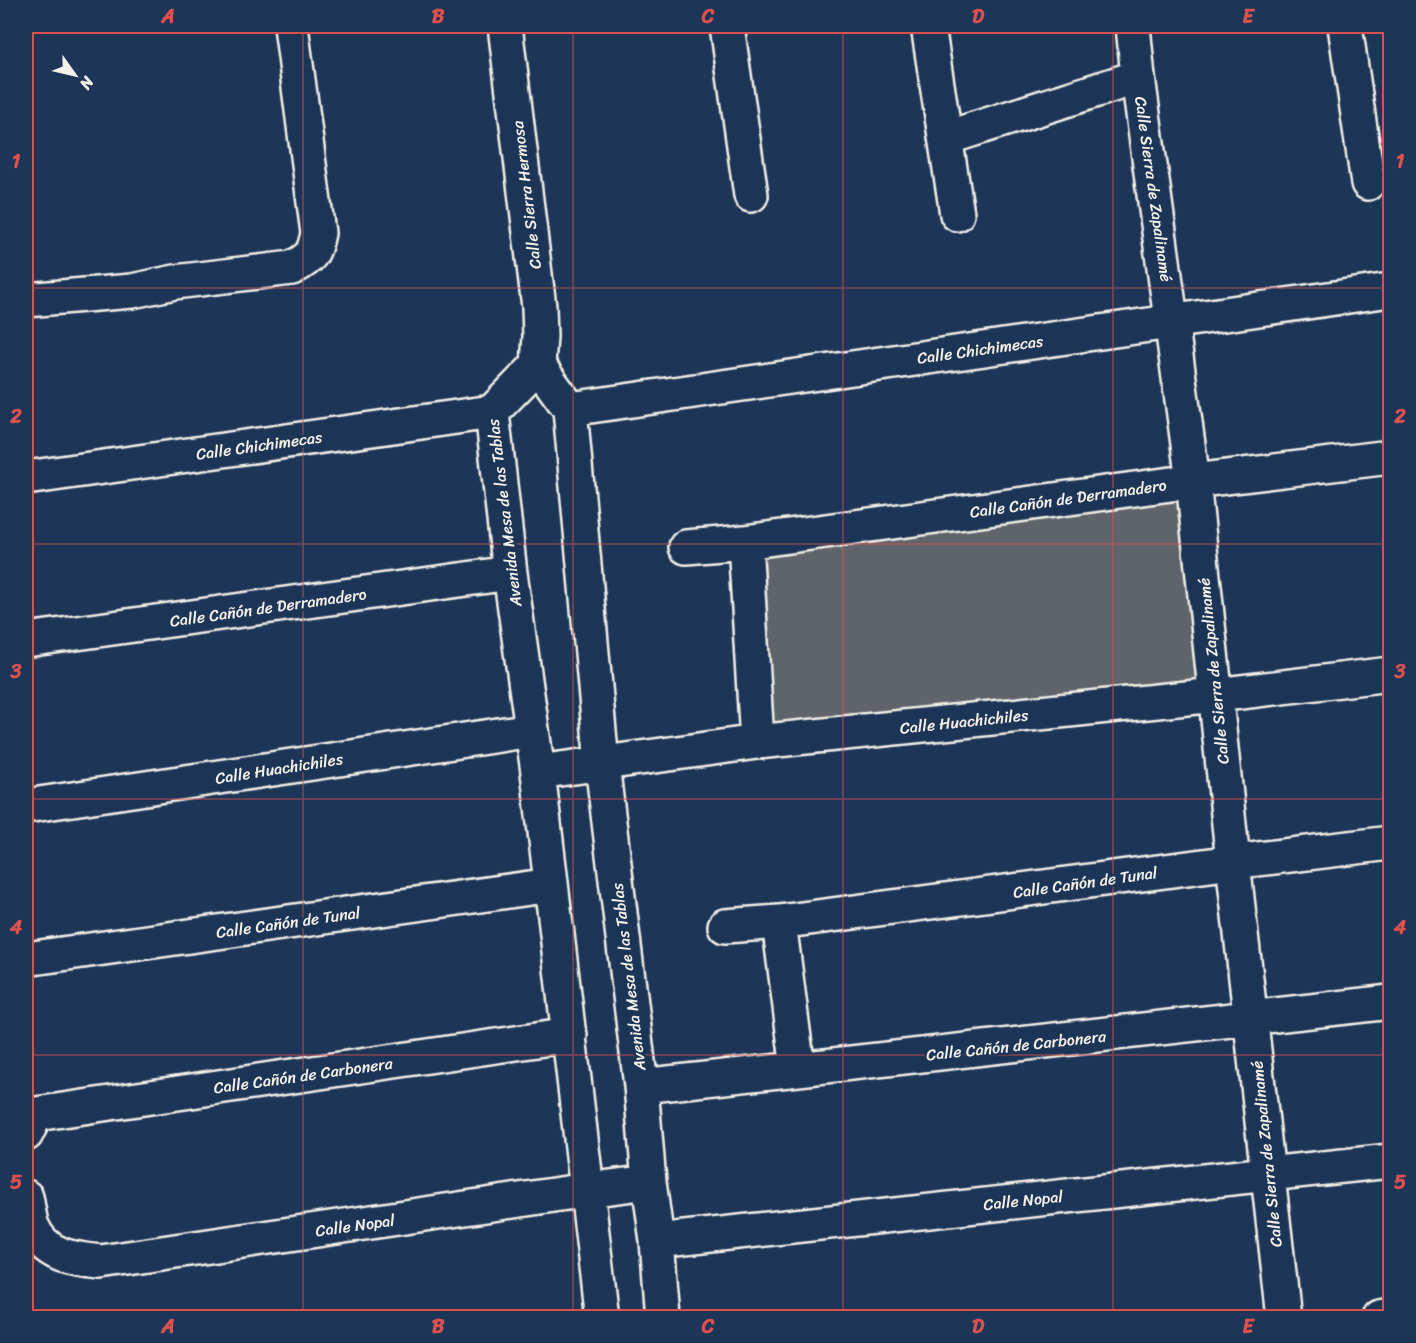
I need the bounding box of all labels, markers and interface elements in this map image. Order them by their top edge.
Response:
text: A [160,0,175,34]
text: B [432,0,445,34]
text: C [701,0,715,34]
text: D [972,0,985,34]
text: E [1242,0,1255,34]
north arrow [45,45,105,105]
text: N [71,70,103,97]
street label: Calle Sierra de Zapalinamé [1126,94,1181,284]
street label: Calle Sierra Hermosa [503,118,550,271]
text: 1 [12,144,21,179]
text: 1 [1396,144,1405,179]
street label: Calle Chichimecas [915,326,1046,373]
text: 2 [9,399,22,434]
text: 2 [1393,399,1406,434]
street label: Avenida Mesa de las Tablas [479,417,531,610]
street label: Calle Chichimecas [194,422,325,469]
street label: Calle Cañón de Derramadero [968,470,1168,527]
street label: Calle Sierra de Zapalinamé [1189,576,1238,766]
street label: Calle Cañón de Derramadero [168,579,368,636]
text: 3 [10,654,22,689]
text: 3 [1394,654,1406,689]
street label: Calle Huachichiles [898,700,1030,743]
street label: Calle Huachichiles [213,744,346,793]
street label: Calle Cañón de Tunal [1011,858,1159,907]
street label: Avenida Mesa de las Tablas [603,881,655,1074]
street label: Calle Cañón de Tunal [214,898,362,947]
text: 4 [9,910,23,945]
text: 4 [1393,910,1407,945]
street label: Calle Cañón de Carbonera [925,1022,1108,1069]
street label: Calle Cañón de Carbonera [212,1048,395,1102]
street label: Calle Sierra de Zapalinamé [1242,1059,1291,1249]
text: 5 [10,1165,22,1200]
text: 5 [1394,1165,1406,1200]
street label: Calle Nopal [982,1182,1065,1219]
street label: Calle Nopal [314,1206,397,1245]
text: A [160,1309,175,1343]
text: B [432,1309,445,1343]
text: C [701,1309,715,1343]
text: D [972,1309,985,1343]
text: E [1242,1309,1255,1343]

